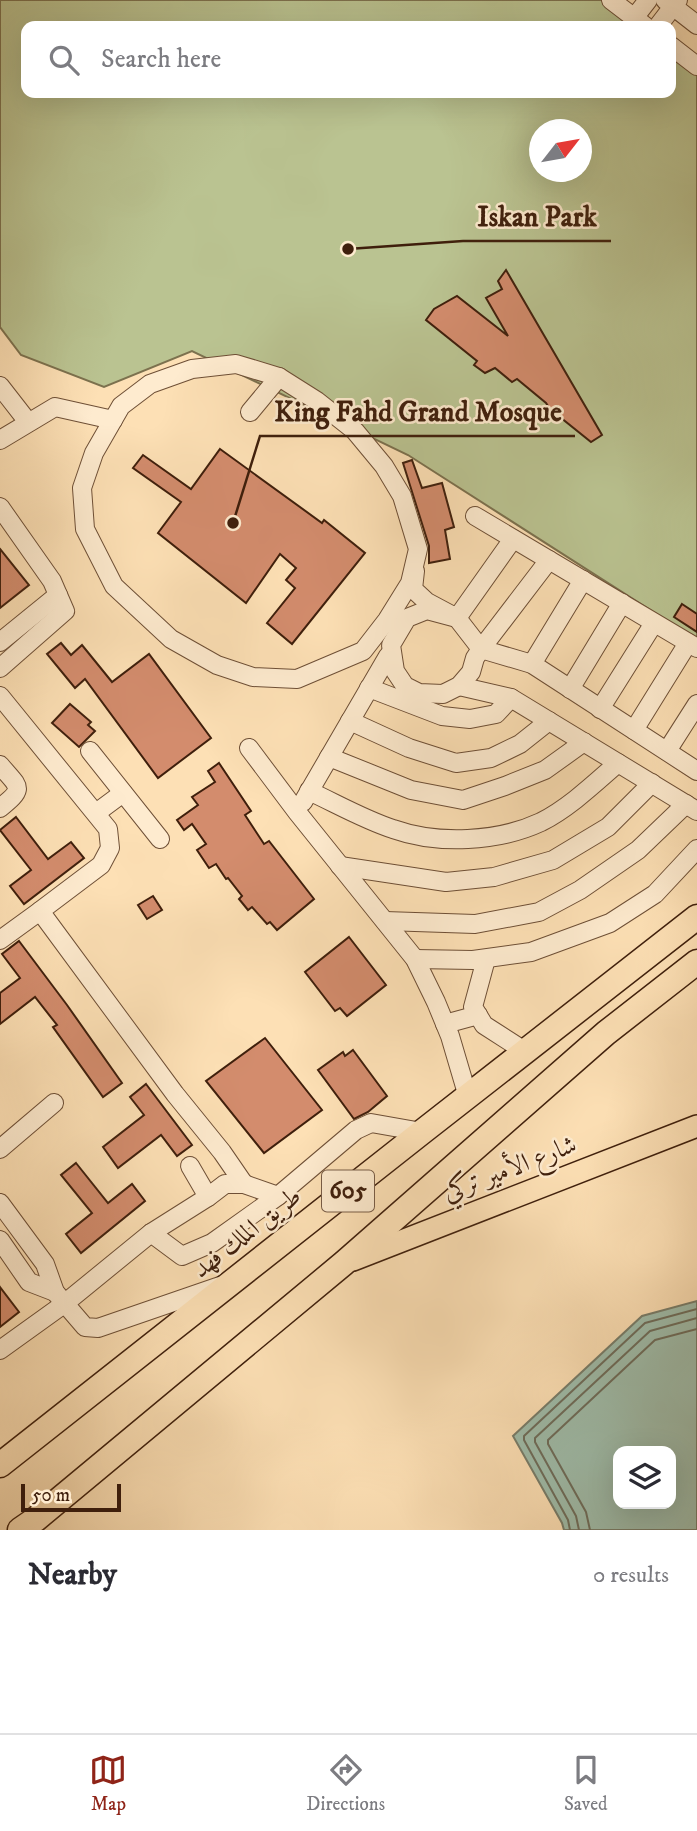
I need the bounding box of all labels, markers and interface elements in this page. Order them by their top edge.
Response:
search box [21,21,676,98]
icon: search [45,41,83,79]
text: Search here [101,43,221,76]
north arrow [529,119,592,182]
callout: Iskan Park [463,192,611,241]
text: Iskan Park [477,200,598,235]
callout: King Fahd Grand Mosque [260,387,575,436]
text: King Fahd Grand Mosque [274,395,562,431]
street label: شارع الأمير تركي [437,1126,583,1213]
road number: 605 [322,1170,374,1212]
street label: طريق الملك فهد [186,1180,308,1286]
map controls [613,1446,676,1509]
button: layers [613,1446,676,1509]
scale bar [21,1481,121,1513]
text: 50 m [32,1484,70,1507]
text: Nearby [28,1557,117,1594]
text: 0 results [593,1561,669,1590]
tab: Map [89,1751,127,1816]
tab: Directions [306,1751,385,1816]
tab: Saved [564,1751,608,1816]

